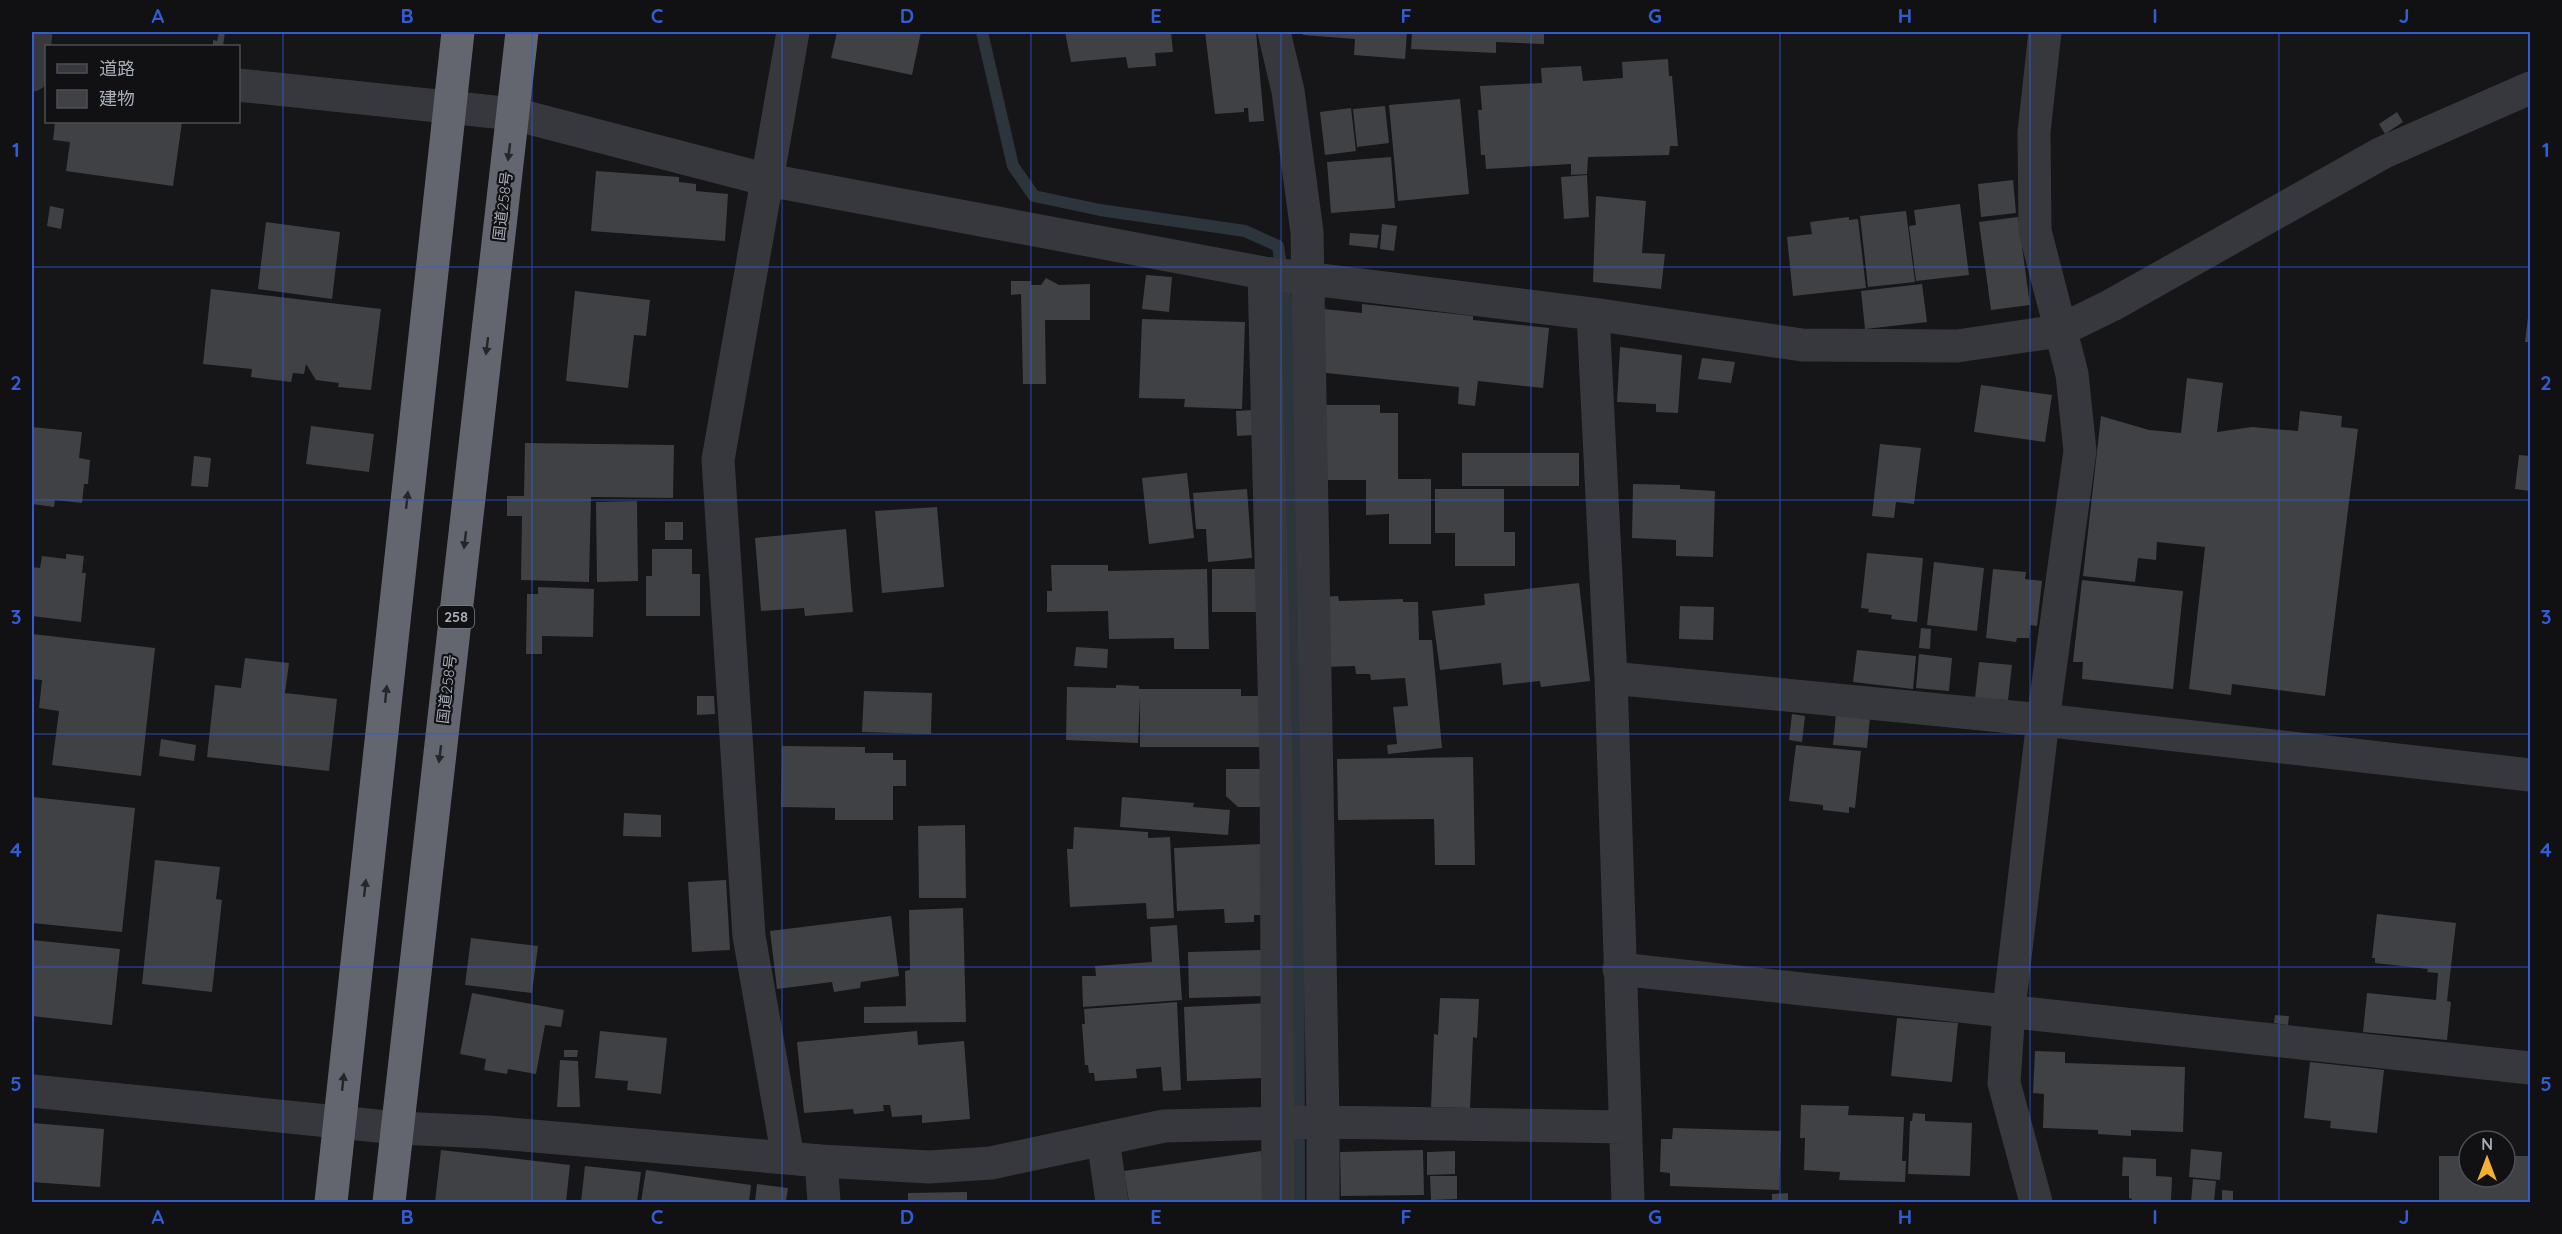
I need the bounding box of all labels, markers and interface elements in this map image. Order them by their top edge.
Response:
text: A [152,3,165,28]
text: B [400,3,414,28]
text: C [651,3,664,28]
text: D [900,3,914,28]
text: E [1150,3,1162,28]
text: F [1400,3,1412,28]
text: G [1648,3,1662,28]
text: H [1898,3,1912,28]
text: I [2152,3,2158,28]
text: J [2398,3,2410,28]
legend [45,45,240,123]
text: 道路 [99,57,135,80]
text: 建物 [99,87,135,110]
text: 1 [12,137,20,162]
text: 1 [2542,137,2550,162]
one-way arrow [504,143,514,162]
street label: 国道258号 [489,170,516,242]
one-way arrow [482,337,492,356]
text: 2 [10,370,22,395]
text: 2 [2540,370,2552,395]
one-way arrow [402,491,412,510]
one-way arrow [460,530,469,549]
text: 3 [11,604,21,629]
text: 3 [2541,604,2551,629]
road number: 258 [438,606,474,628]
street label: 国道258号 [433,653,460,725]
one-way arrow [381,684,391,703]
one-way arrow [435,745,445,764]
text: 4 [10,837,22,862]
text: 4 [2540,837,2552,862]
one-way arrow [360,878,370,897]
text: 5 [10,1071,22,1096]
text: 5 [2540,1071,2552,1096]
one-way arrow [339,1072,348,1091]
north arrow [2457,1129,2517,1189]
text: N [2481,1134,2493,1154]
text: A [152,1204,165,1229]
text: B [400,1204,414,1229]
text: C [651,1204,664,1229]
text: D [900,1204,914,1229]
text: E [1150,1204,1162,1229]
text: F [1400,1204,1412,1229]
text: G [1648,1204,1662,1229]
text: H [1898,1204,1912,1229]
text: I [2152,1204,2158,1229]
text: J [2398,1204,2410,1229]

